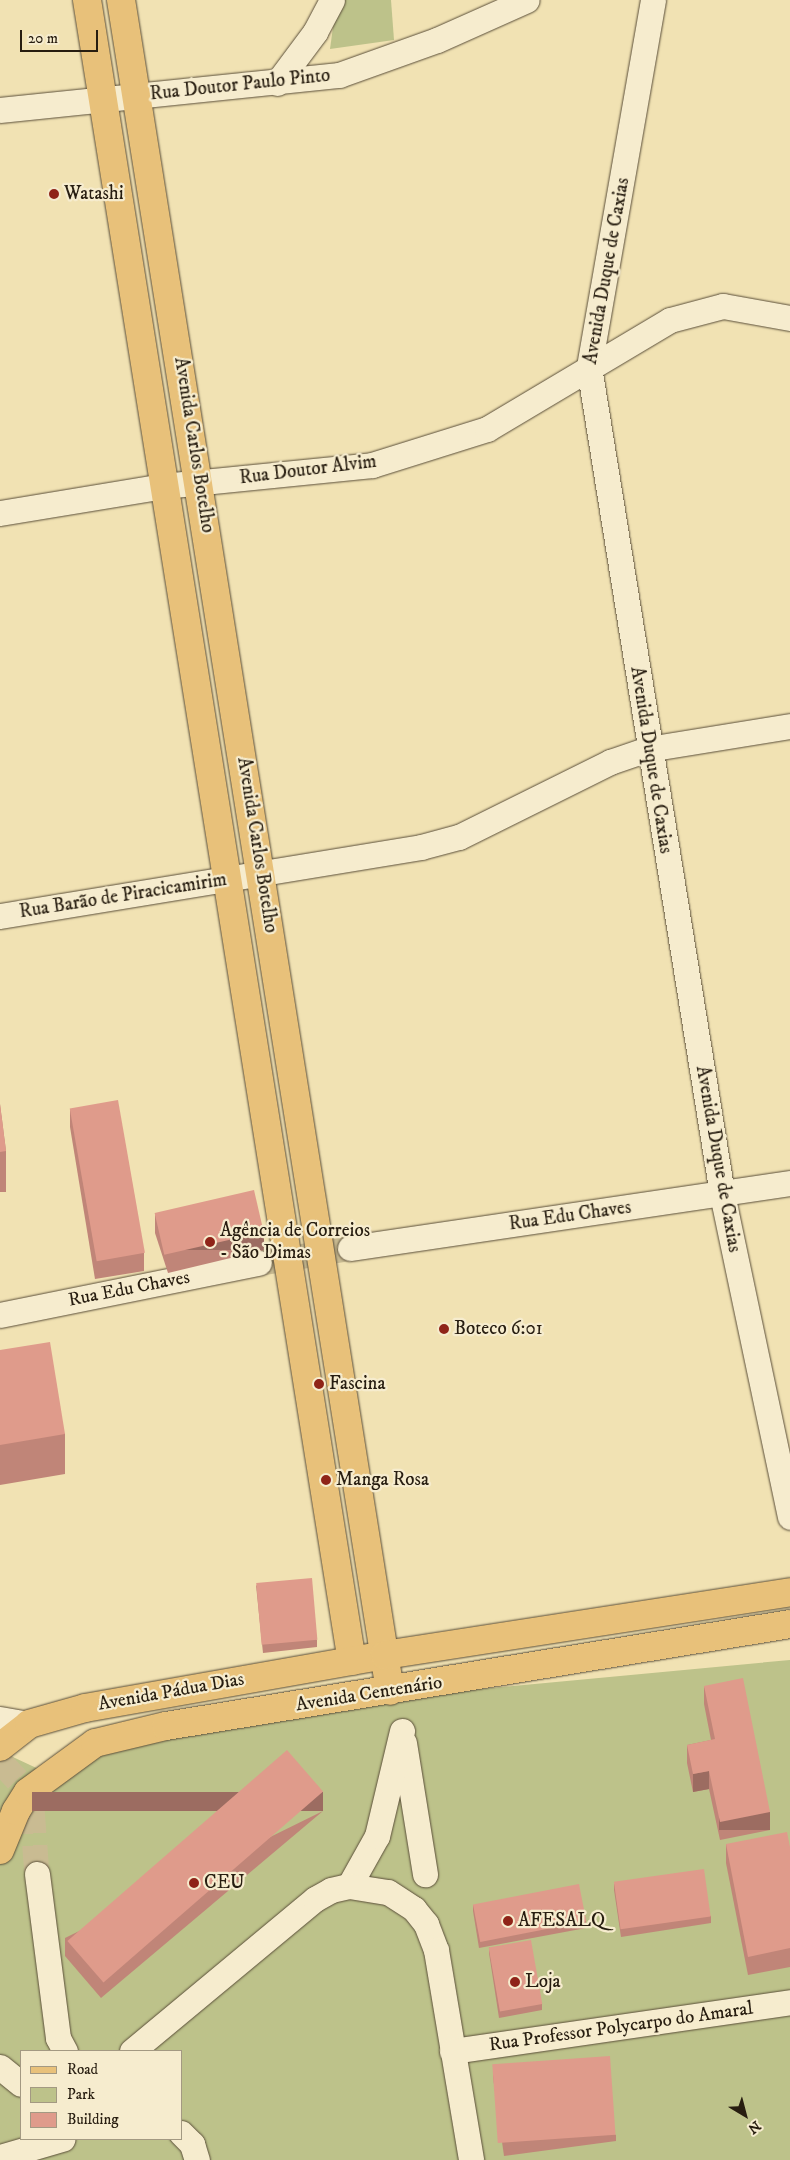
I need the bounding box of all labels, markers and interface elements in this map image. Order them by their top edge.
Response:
scale bar [22,20,100,52]
text: 20 m [28,29,58,48]
street label: Rua Doutor Paulo Pinto [149,64,331,106]
street label: Avenida Duque de Caxias [579,176,635,366]
place label: Watashi [64,183,124,205]
marker: Watashi [48,188,60,200]
street label: Avenida Carlos Botelho [169,356,219,534]
street label: Rua Doutor Alvim [238,450,378,490]
street label: Avenida Duque de Caxias [625,665,677,855]
street label: Avenida Carlos Botelho [232,756,282,934]
street label: Rua Barão de Piracicamirim [18,868,228,924]
street label: Avenida Duque de Caxias [690,1064,746,1254]
street label: Rua Edu Chaves [507,1196,633,1236]
place label: Agência de Correios - São Dimas [220,1220,370,1264]
marker: Agência de Correios - São Dimas [204,1236,216,1248]
street label: Rua Edu Chaves [66,1266,192,1312]
place label: Boteco 6:01 [454,1318,543,1340]
marker: Boteco 6:01 [438,1323,450,1335]
place label: Fascina [329,1373,386,1395]
marker: Fascina [313,1378,325,1390]
place label: Manga Rosa [336,1469,429,1491]
marker: Manga Rosa [320,1474,332,1486]
street label: Avenida Pádua Dias [96,1668,246,1716]
street label: Avenida Centenário [294,1671,444,1717]
place label: CEU [204,1872,245,1894]
marker: CEU [188,1877,200,1889]
place label: AFESALQ [518,1910,605,1932]
marker: AFESALQ [502,1915,514,1927]
place label: Loja [525,1971,561,1993]
marker: Loja [509,1976,521,1988]
street label: Rua Professor Polycarpo do Amaral [487,1997,755,2057]
legend [20,2050,182,2140]
text: Road [67,2060,98,2079]
text: Park [67,2085,95,2104]
north arrow [720,2090,770,2140]
text: Building [67,2110,119,2129]
text: N [744,2116,764,2138]

